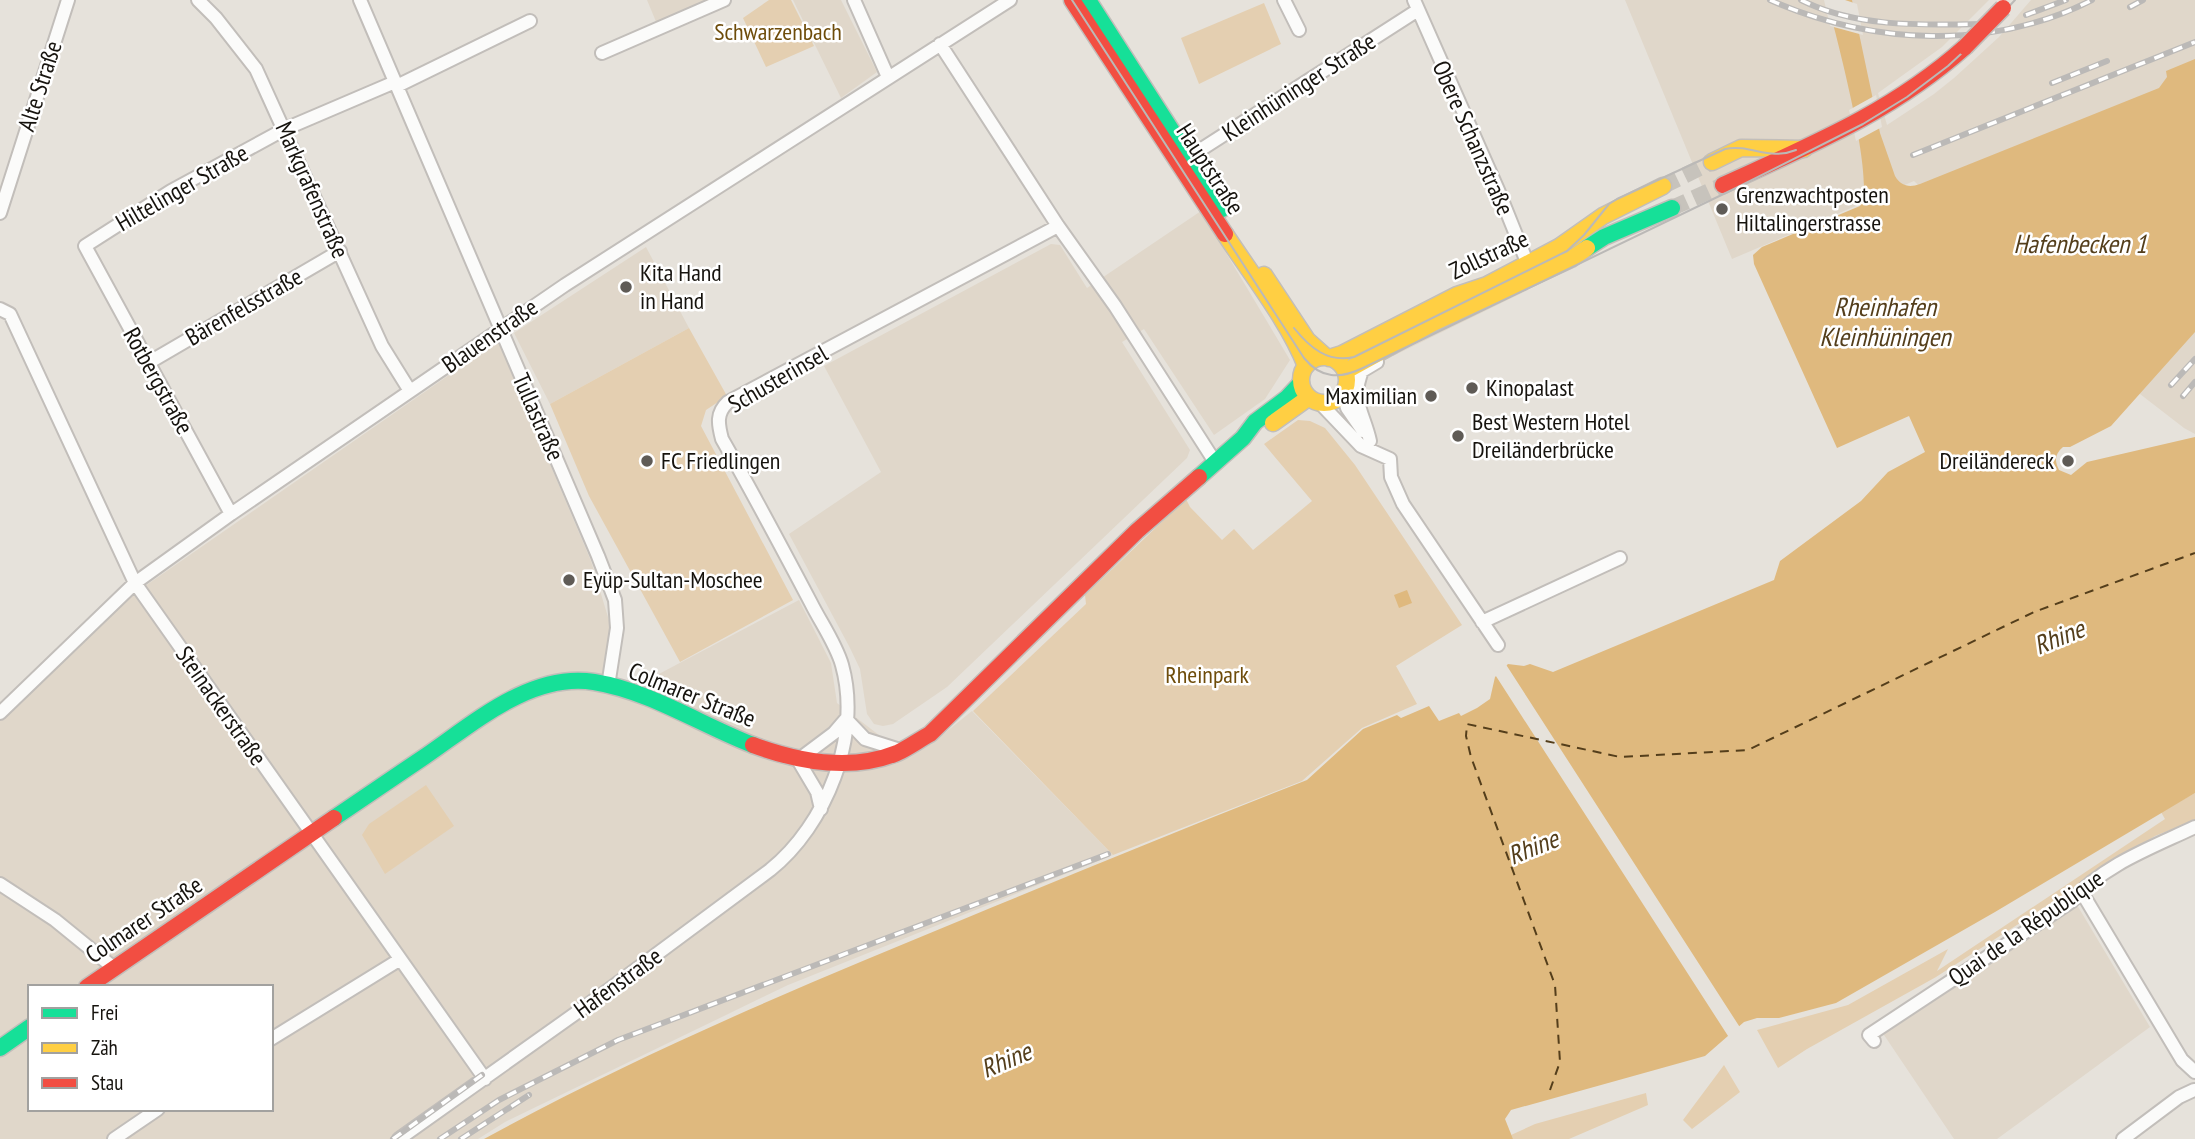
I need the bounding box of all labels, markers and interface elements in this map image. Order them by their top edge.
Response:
park label: Schwarzenbach [714,16,842,47]
street label: Kleinhüninger Straße [1216,25,1381,148]
street label: Alte Straße [10,37,69,135]
street label: Obere Schanzstraße [1426,56,1521,220]
street label: Markgrafenstraße [269,117,356,263]
street label: Hauptstraße [1170,117,1251,220]
street label: Hiltelinger Straße [110,137,254,238]
place label: Grenzwachtposten Hiltalingerstrasse [1736,179,1889,238]
marker: Grenzwachtposten Hiltalingerstrasse [1714,201,1730,217]
street label: Zollstraße [1444,223,1533,286]
water label: Hafenbecken 1 [2013,227,2147,260]
place label: Kita Hand in Hand [640,257,722,316]
street label: Bärenfelsstraße [180,261,308,353]
marker: Kita Hand in Hand [618,279,634,295]
water label: Rheinhafen Kleinhüningen [1819,290,1952,353]
street label: Blauenstraße [436,291,544,380]
street label: Rotbergstraße [116,322,200,440]
street label: Schusterinsel [722,337,834,420]
street label: Tullastraße [506,368,571,465]
place label: Kinopalast [1486,372,1574,403]
place label: Maximilian [1325,380,1417,411]
marker: Kinopalast [1464,380,1480,396]
marker: Maximilian [1423,388,1439,404]
place label: Best Western Hotel Dreiländerbrücke [1472,406,1630,465]
marker: Best Western Hotel Dreiländerbrücke [1450,428,1466,444]
place label: FC Friedlingen [661,445,780,476]
place label: Dreiländereck [1940,445,2055,476]
marker: FC Friedlingen [639,453,655,469]
marker: Dreiländereck [2060,453,2076,469]
place label: Eyüp-Sultan-Moschee [583,564,763,595]
marker: Eyüp-Sultan-Moschee [561,572,577,588]
water label: Rhine [2029,611,2091,662]
street label: Steinackerstraße [169,640,274,771]
street label: Colmarer Straße [624,655,760,734]
park label: Rheinpark [1165,659,1250,690]
water label: Rhine [1503,821,1565,872]
street label: Quai de la République [1942,863,2109,993]
street label: Colmarer Straße [79,869,208,970]
street label: Hafenstraße [568,940,668,1025]
legend [28,985,273,1111]
text: Frei [91,999,119,1026]
water label: Rhine [976,1033,1038,1085]
text: Zäh [91,1034,118,1061]
text: Stau [91,1069,123,1096]

